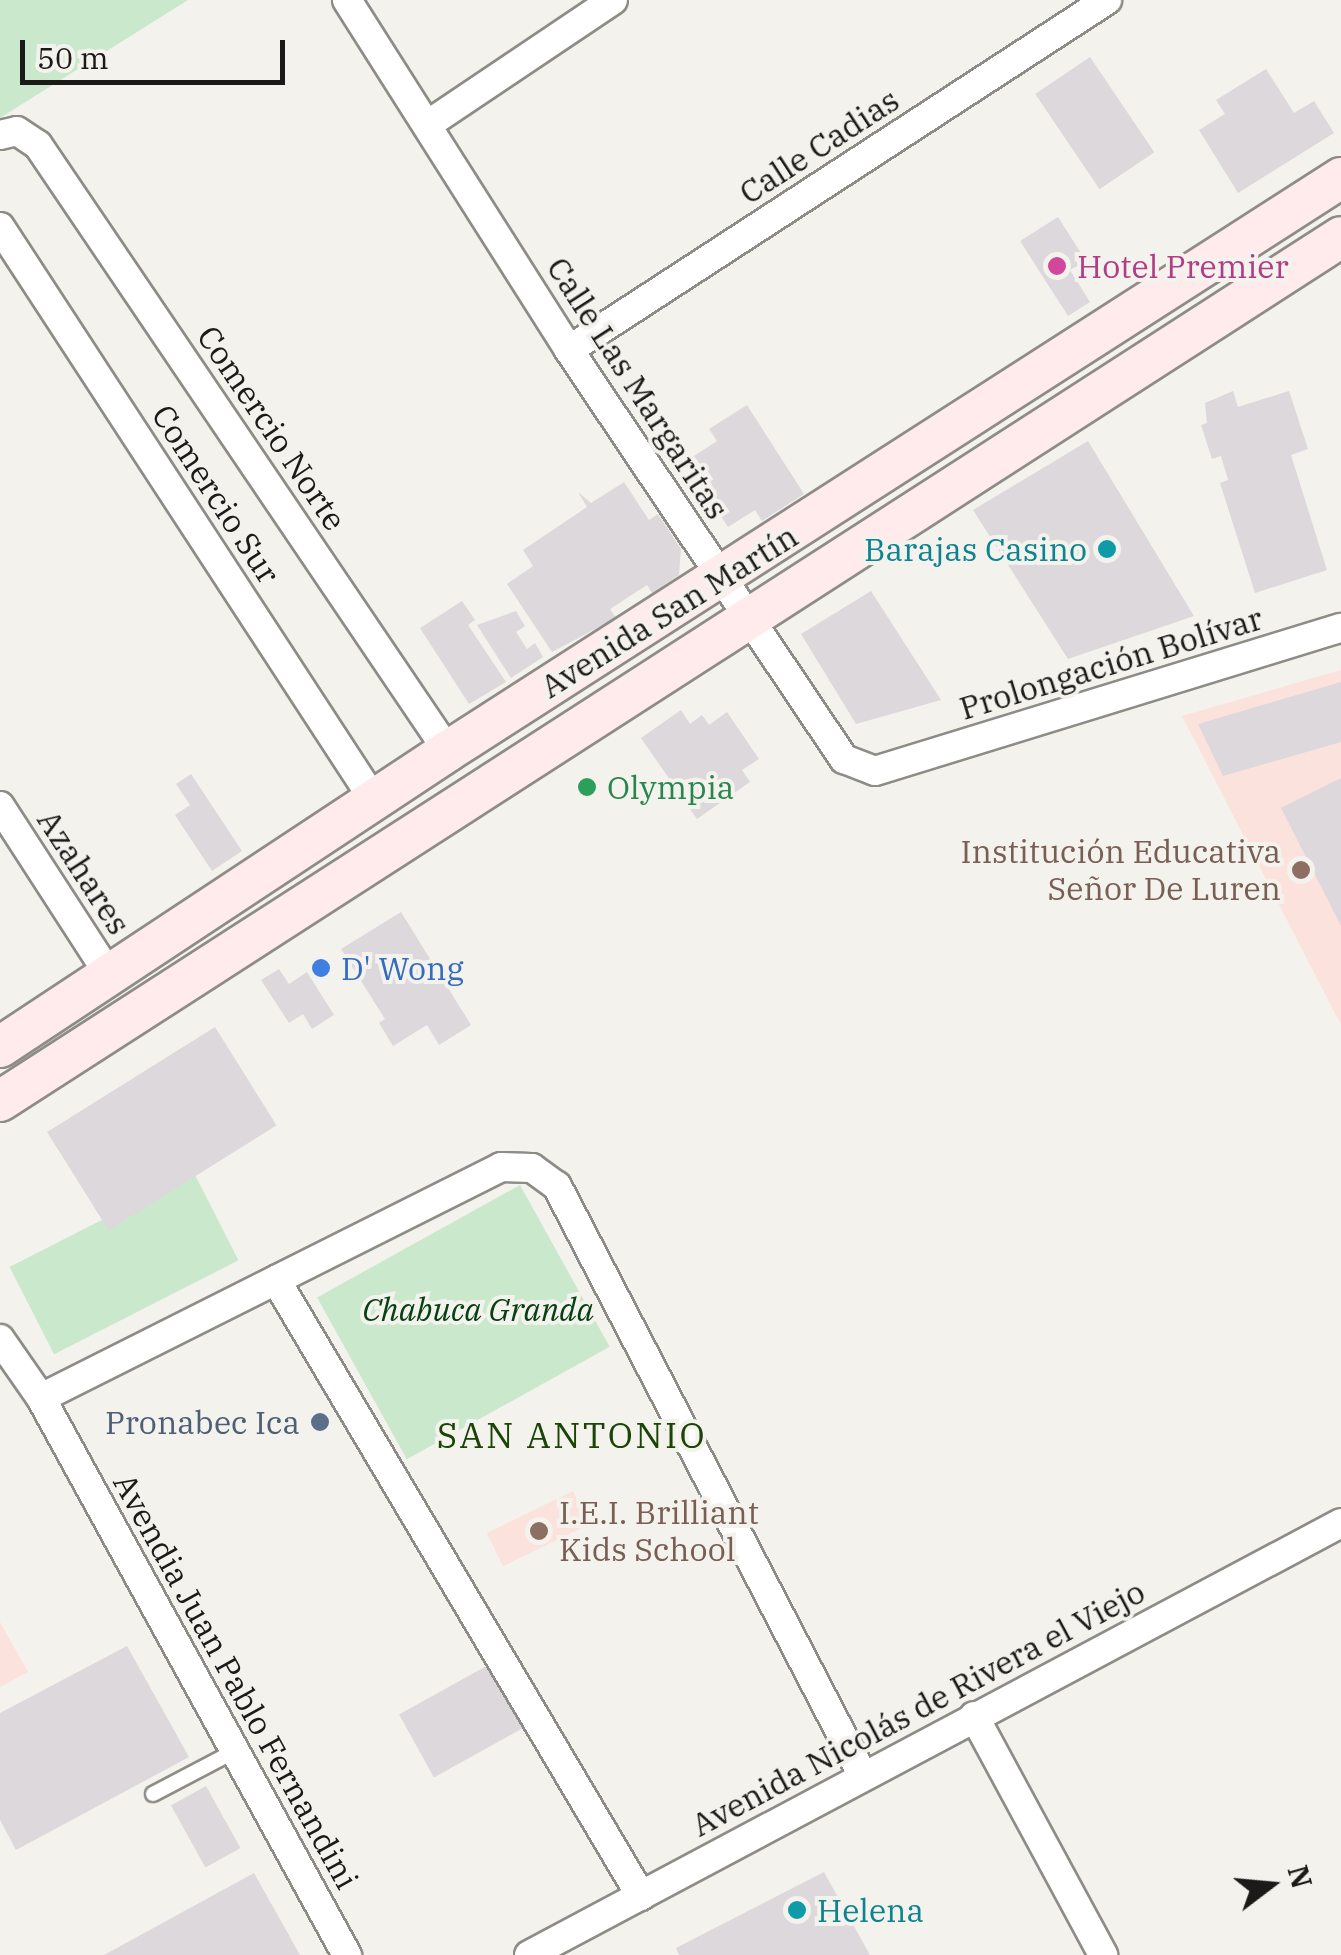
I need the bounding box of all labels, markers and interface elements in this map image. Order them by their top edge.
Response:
scale bar [25,20,290,82]
text: 50 m [37,38,109,77]
street label: Calle Cadias [732,80,906,212]
place label: Hotel Premier [1077,247,1289,285]
street label: Calle Las Margaritas [539,250,737,526]
marker: Hotel Premier [1046,255,1068,277]
street label: Comercio Norte [190,319,354,537]
street label: Comercio Sur [144,398,288,590]
street label: Avenida San Martín [533,516,805,706]
place label: Barajas Casino [864,530,1087,568]
marker: Barajas Casino [1096,538,1118,560]
street label: Prolongación Bolívar [955,599,1267,727]
place label: Olympia [607,768,734,806]
marker: Olympia [576,776,598,798]
street label: Azahares [30,803,138,941]
place label: Institución Educativa Señor De Luren [961,833,1281,908]
marker: Institución Educativa Señor De Luren [1290,859,1312,881]
place label: D' Wong [341,949,464,987]
marker: D' Wong [310,957,332,979]
park label: Chabuca Granda [362,1290,594,1328]
place label: Pronabec Ica [105,1403,300,1441]
marker: Pronabec Ica [309,1411,331,1433]
district label: SAN ANTONIO [437,1414,707,1456]
street label: Avendia Juan Pablo Fernandini [106,1467,366,1895]
place label: I.E.I. Brilliant Kids School [559,1494,759,1569]
marker: I.E.I. Brilliant Kids School [528,1520,550,1542]
street label: Avenida Nicolás de Rivera el Viejo [685,1572,1151,1844]
north arrow [1221,1835,1321,1935]
text: N [1279,1861,1321,1892]
place label: Helena [817,1891,924,1929]
marker: Helena [786,1899,808,1921]

